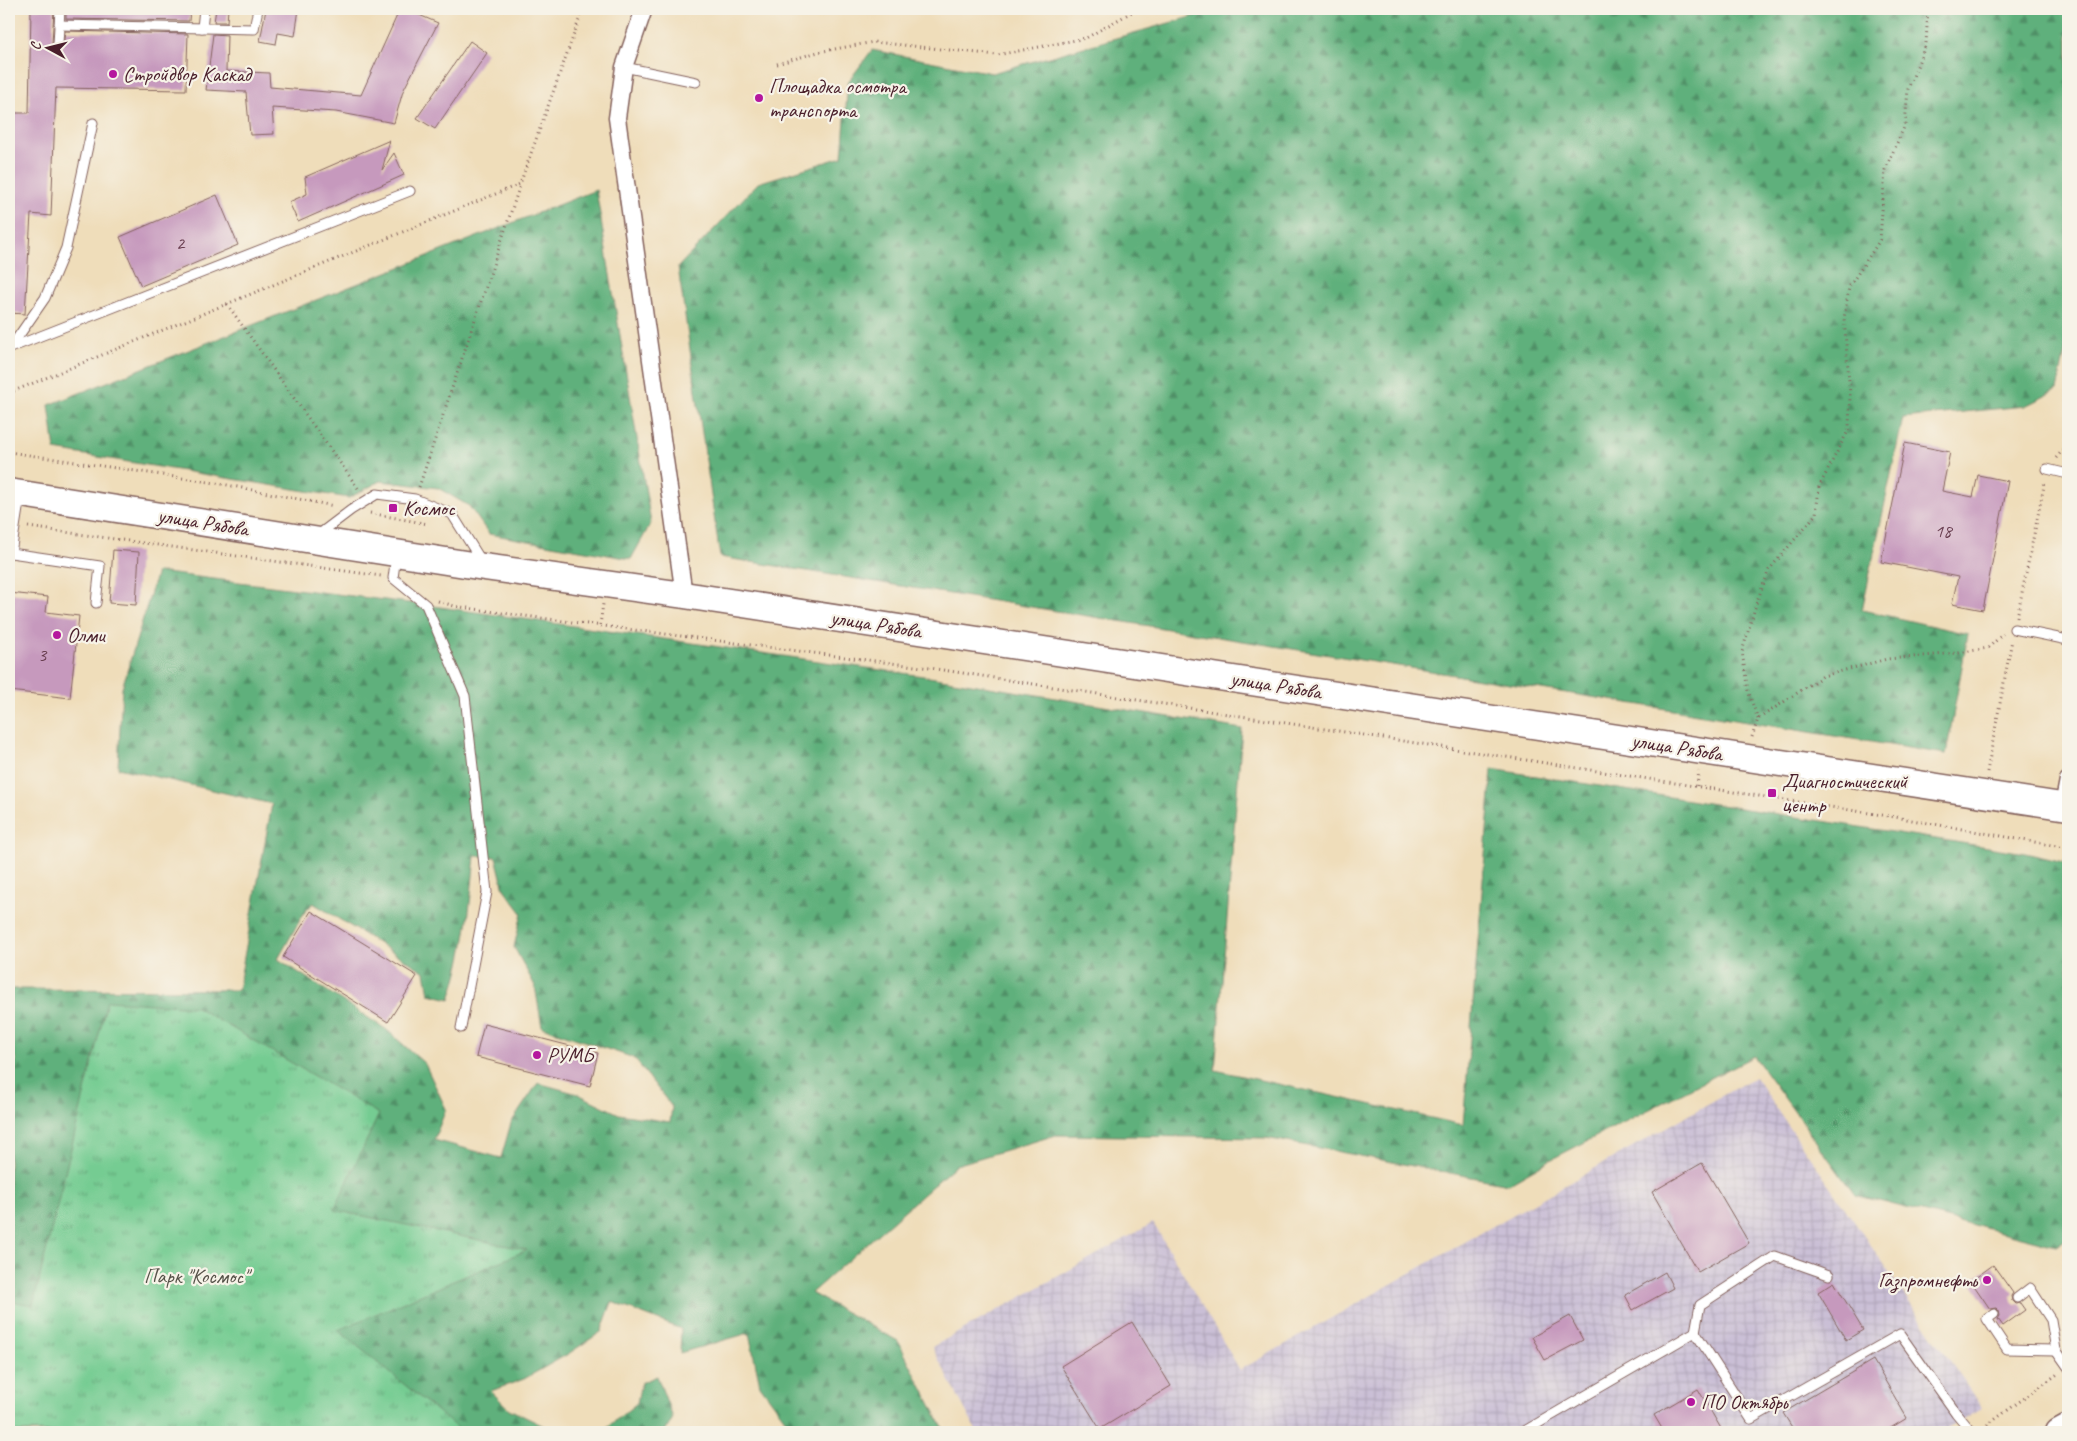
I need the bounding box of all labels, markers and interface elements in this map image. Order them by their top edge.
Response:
north arrow [22,22,72,72]
text: С [27,40,45,51]
place label: Стройдвор Каскад [123,61,253,87]
marker: Стройдвор Каскад [107,68,119,80]
place label: Площадка осмотра транспорта [769,73,908,123]
marker: Площадка осмотра транспорта [753,92,765,104]
house number: 2 [176,231,186,255]
place label: Космос [403,495,456,521]
street label: улица Рябова [154,502,253,542]
marker: Космос [387,502,399,514]
house number: 18 [1934,519,1954,543]
street label: улица Рябова [827,604,926,644]
place label: Олми [67,622,106,648]
marker: Олми [51,629,63,641]
house number: 3 [38,643,48,667]
street label: улица Рябова [1227,665,1326,705]
street label: улица Рябова [1628,727,1727,767]
place label: Диагностический центр [1782,768,1909,818]
marker: Диагностический центр [1766,787,1778,799]
place label: РУМБ [547,1042,596,1068]
marker: РУМБ [531,1049,543,1061]
park label: Парк "Космос" [144,1263,252,1289]
place label: Газпромнефть [1878,1267,1978,1294]
marker: Газпромнефть [1981,1274,1993,1286]
place label: ПО Октябрь [1701,1389,1789,1415]
marker: ПО Октябрь [1685,1396,1697,1408]

